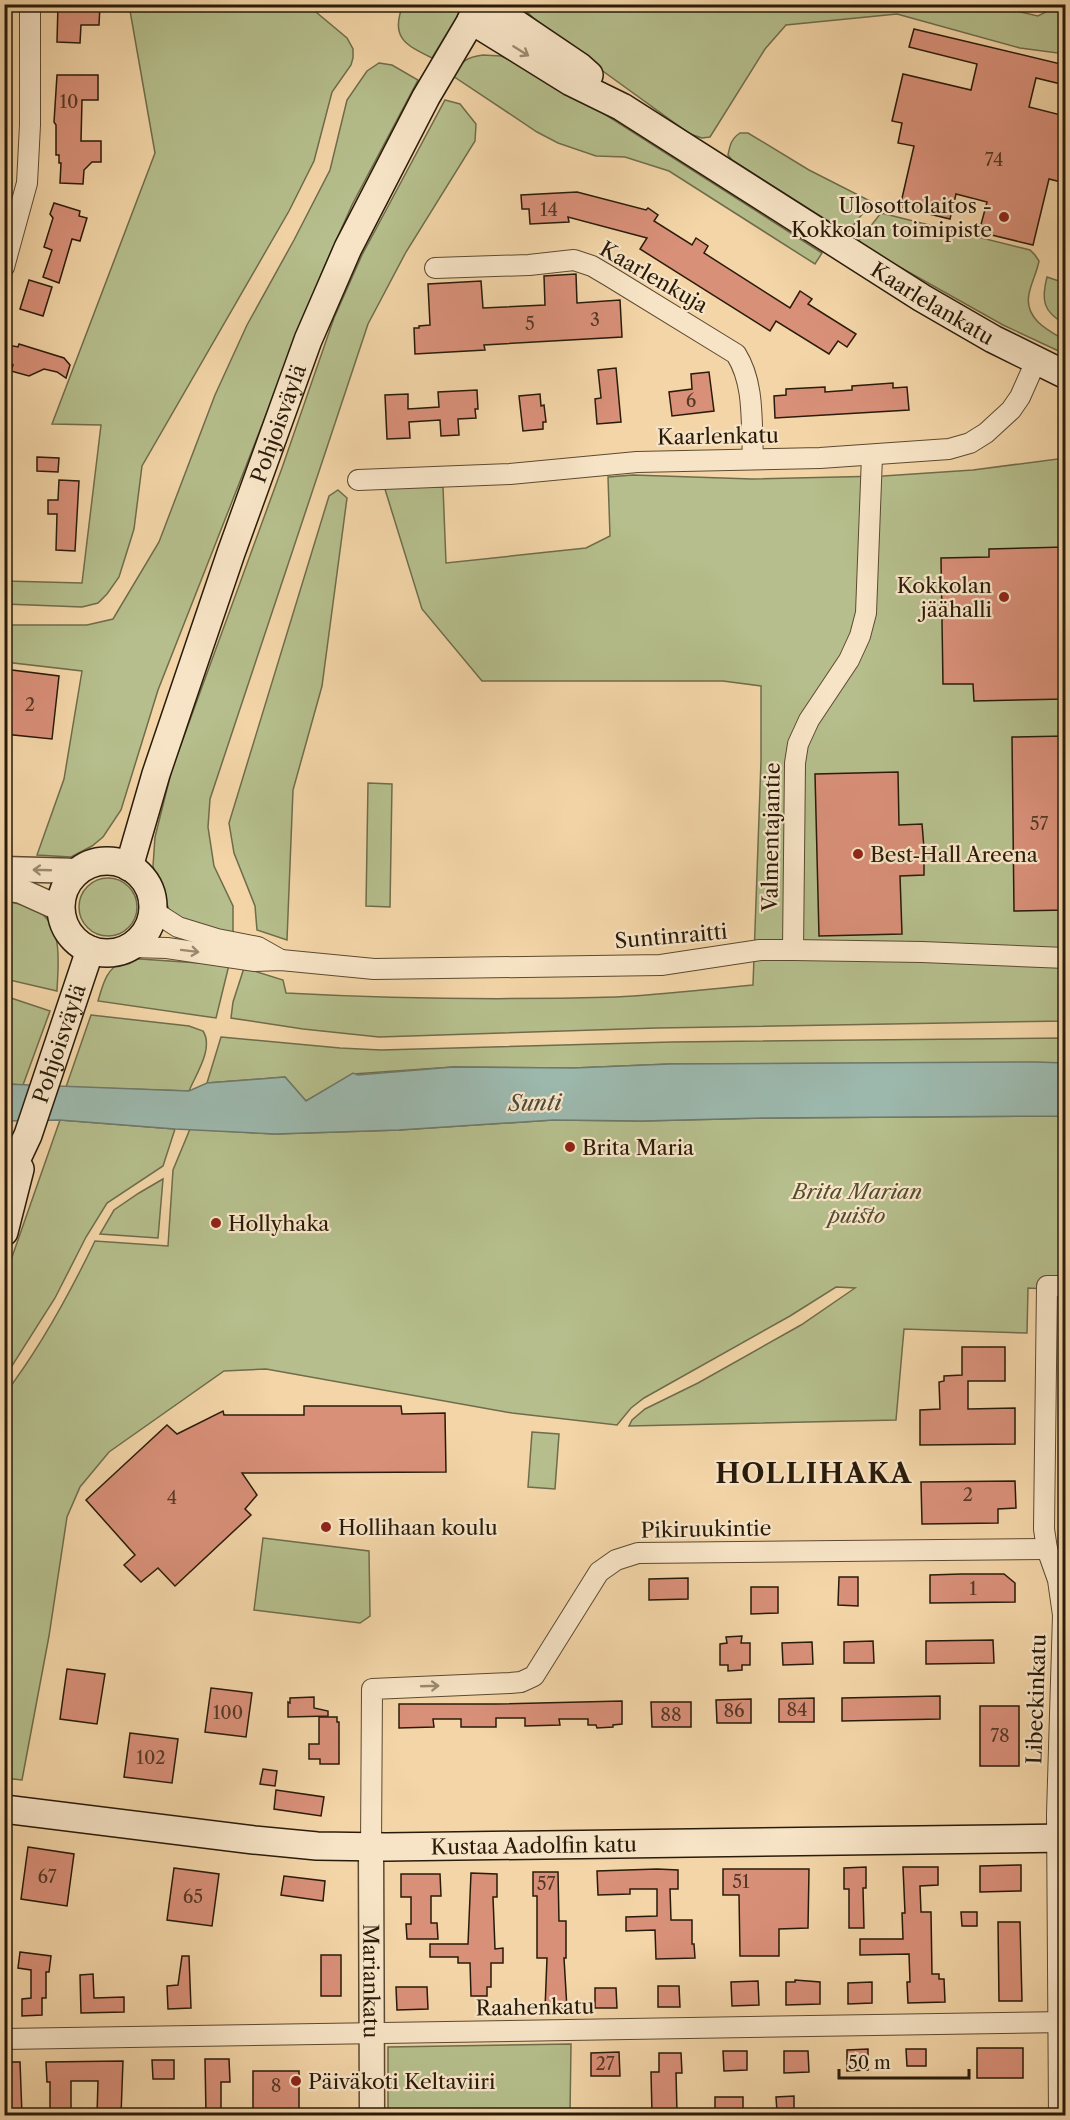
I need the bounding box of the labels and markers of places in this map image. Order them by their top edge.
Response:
place label: Ulosottolaitos - Kokkolan toimipiste [791,193,992,242]
marker: Ulosottolaitos - Kokkolan toimipiste [997,210,1011,224]
place label: Kokkolan jäähalli [897,573,992,622]
marker: Kokkolan jäähalli [997,590,1011,604]
place label: Best‑Hall Areena [870,842,1039,867]
marker: Best‑Hall Areena [851,847,865,861]
place label: Brita Maria [582,1135,695,1160]
marker: Brita Maria [563,1140,577,1154]
place label: Hollyhaka [228,1211,330,1236]
marker: Hollyhaka [209,1216,223,1230]
place label: Hollihaan koulu [338,1515,498,1540]
marker: Hollihaan koulu [319,1520,333,1534]
place label: Päiväkoti Keltaviiri [308,2069,495,2094]
marker: Päiväkoti Keltaviiri [289,2074,303,2088]

